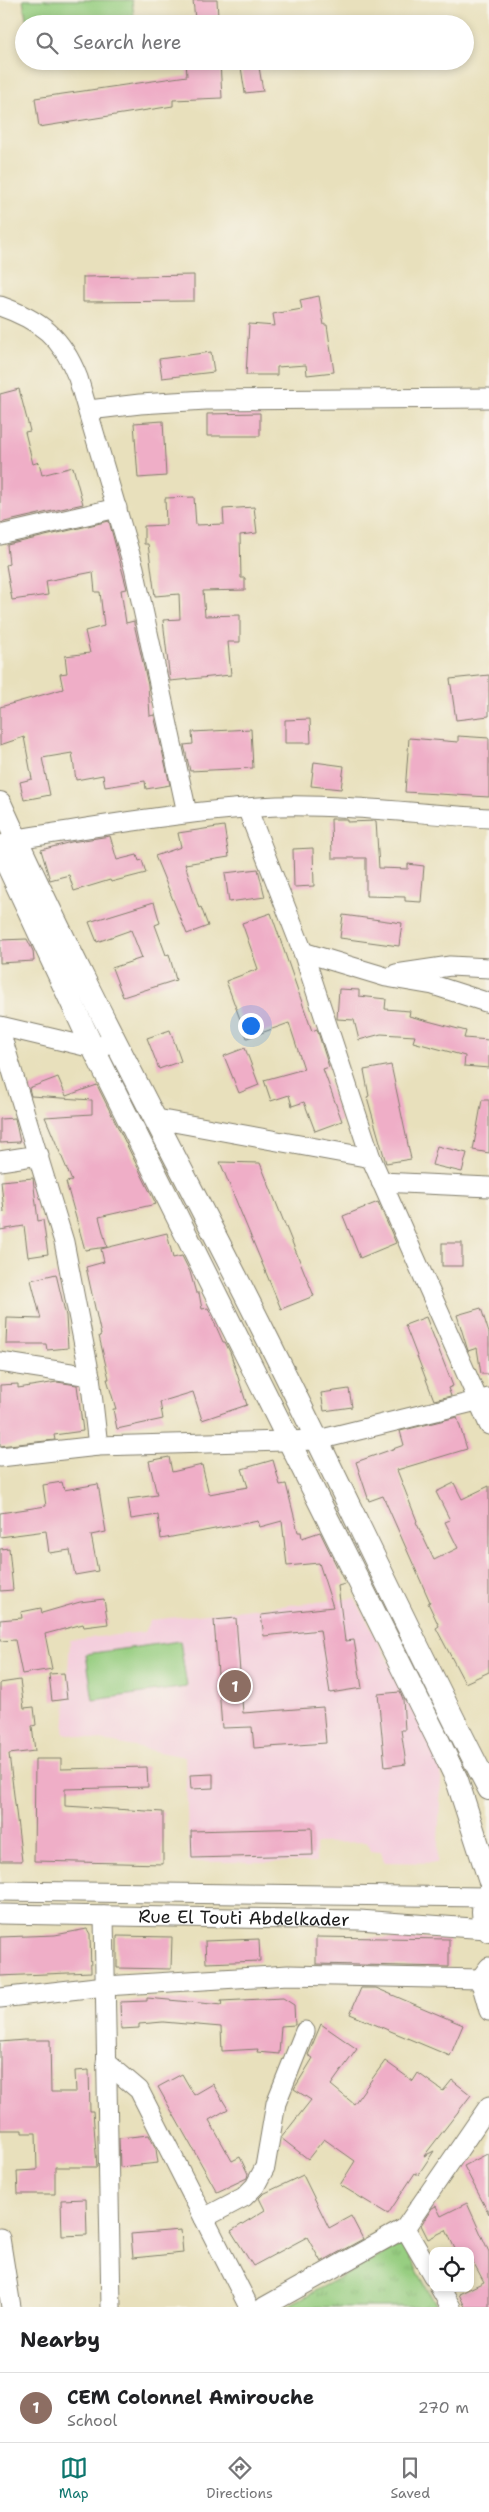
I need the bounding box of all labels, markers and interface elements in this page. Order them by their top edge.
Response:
search box [15,15,474,70]
icon: search [33,29,61,57]
text: Search here [73,30,182,55]
your location [238,1013,264,1039]
pin: 1 [219,1667,251,1705]
street label: Rue El Touti Abdelkader [138,1904,350,1932]
map controls [429,2247,474,2292]
button: locate [429,2247,474,2292]
text: Nearby [20,2326,100,2354]
text: CEM Colonnel Amirouche [67,2385,314,2410]
text: 1 [32,2397,40,2418]
text: 270 m [418,2397,469,2418]
text: School [67,2410,117,2431]
tab: Map [59,2454,89,2502]
tab: Directions [206,2454,273,2502]
tab: Saved [391,2454,430,2502]

